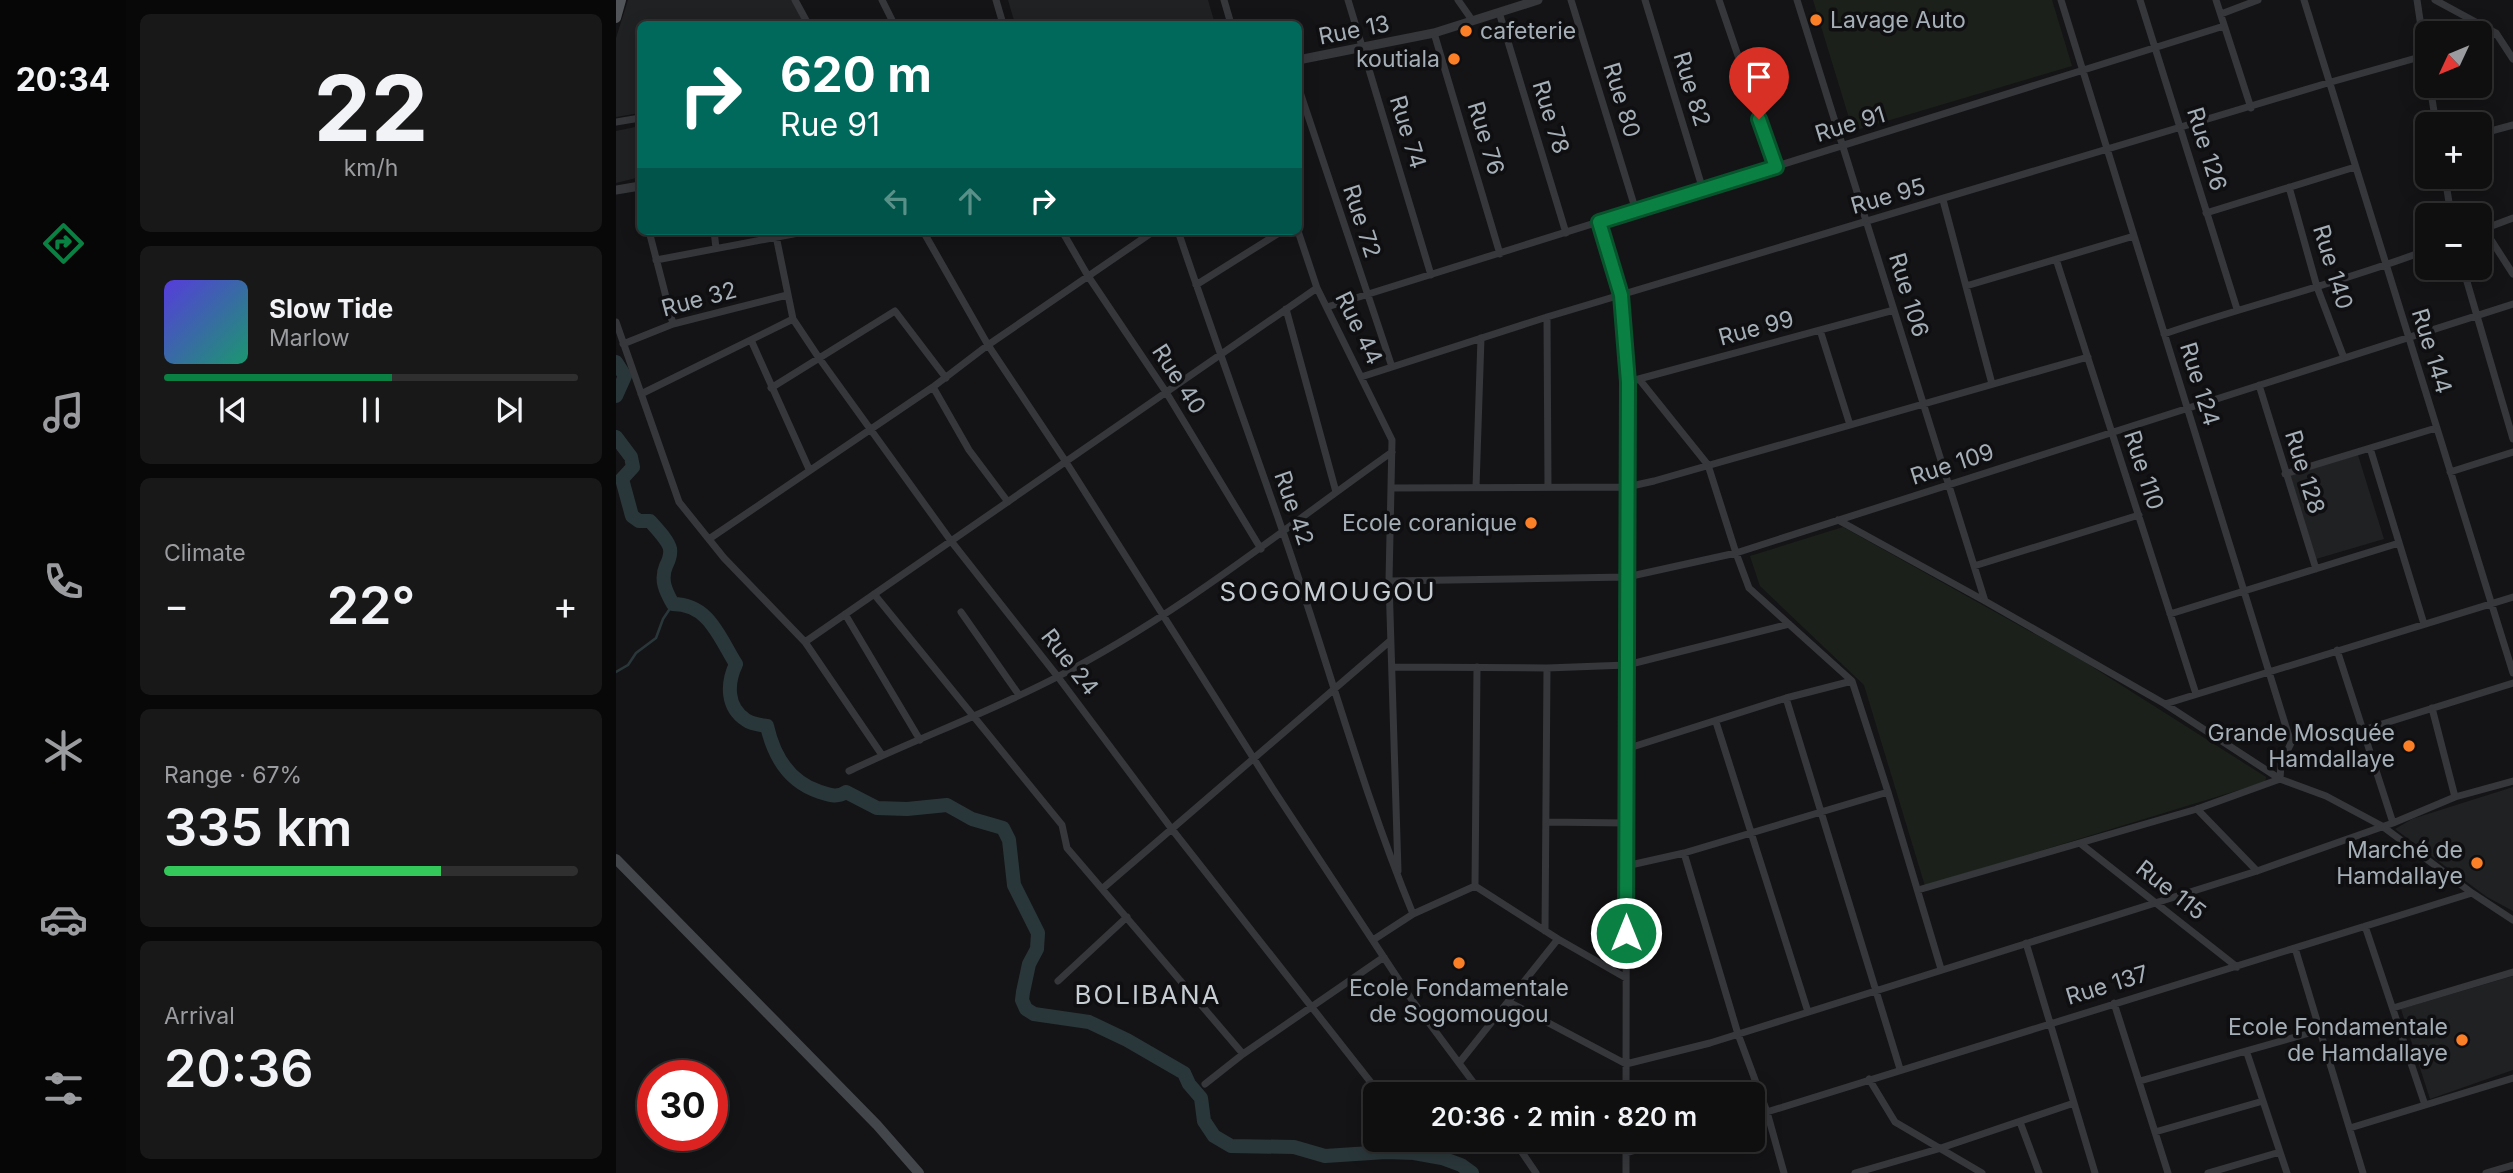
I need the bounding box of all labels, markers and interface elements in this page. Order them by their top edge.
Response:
place label: Lavage Auto [1830,6,1966,34]
street label: Rue 13 [1316,9,1392,51]
marker: Lavage Auto [1808,12,1824,28]
place label: cafeterie [1480,17,1576,45]
north arrow [2415,21,2492,98]
map controls [2415,21,2492,280]
marker: cafeterie [1458,23,1474,39]
text: 620 m [780,45,932,104]
place label: koutiala [1356,45,1440,73]
pin [1729,47,1789,119]
street label: Rue 82 [1667,48,1717,130]
icon: right [665,49,756,140]
marker: koutiala [1446,51,1462,67]
text: 22 [314,53,428,163]
icon: arrive [1740,58,1778,96]
street label: Rue 80 [1597,59,1647,141]
text: 20:34 [16,60,110,99]
street label: Rue 78 [1527,77,1575,157]
street label: Rue 74 [1384,92,1432,172]
street label: Rue 76 [1462,98,1510,178]
street label: Rue 91 [1812,100,1888,148]
street label: Rue 126 [2181,104,2233,194]
text: Rue 91 [780,105,880,144]
button: + [2415,112,2492,189]
text: km/h [344,154,398,182]
street label: Rue 95 [1847,172,1929,220]
street label: Rue 72 [1337,181,1387,261]
icon: left [878,182,916,220]
icon: ahead [951,182,989,220]
icon: right [1024,182,1062,220]
button: − [2415,203,2492,280]
icon: directions [39,219,88,268]
street label: Rue 140 [2307,221,2359,313]
street label: Rue 106 [1883,250,1935,340]
street label: Rue 32 [658,276,740,322]
street label: Rue 44 [1329,287,1389,369]
text: Slow Tide [269,293,393,324]
street label: Rue 99 [1715,305,1797,351]
street label: Rue 144 [2406,305,2458,397]
text: Marlow [269,324,349,352]
street label: Rue 40 [1146,339,1212,419]
street label: Rue 124 [2174,339,2226,429]
icon: music [39,388,88,437]
icon: previous [214,391,252,429]
icon: pause [352,391,390,429]
icon: next [490,391,528,429]
street label: Rue 110 [2118,427,2170,513]
street label: Rue 128 [2279,427,2331,517]
street label: Rue 109 [1907,437,1997,491]
street label: Rue 42 [1268,467,1320,549]
place label: Ecole coranique [1342,509,1517,537]
marker: Ecole coranique [1523,515,1539,531]
text: Climate [164,539,246,567]
icon: phone [39,557,88,606]
text: 22° [327,574,415,637]
district label: SOGOMOUGOU [1219,576,1437,607]
text: − [164,582,189,628]
text: + [553,582,578,628]
street label: Rue 24 [1035,623,1105,701]
place label: Grande Mosquée Hamdallaye [2208,719,2395,773]
icon: climate [39,726,88,775]
marker: Grande Mosquée Hamdallaye [2401,738,2417,754]
text: Range · 67% [164,761,302,789]
text: 335 km [164,796,352,859]
place label: Marché de Hamdallaye [2336,836,2463,890]
street label: Rue 115 [2130,854,2212,926]
marker: Marché de Hamdallaye [2469,855,2485,871]
icon: car [39,895,88,944]
position arrow [1589,896,1663,970]
marker: Ecole Fondamentale de Sogomougou [1451,955,1467,971]
street label: Rue 137 [2062,959,2152,1011]
place label: Ecole Fondamentale de Sogomougou [1349,974,1569,1028]
district label: BOLIBANA [1074,979,1222,1010]
text: Arrival [164,1002,235,1030]
place label: Ecole Fondamentale de Hamdallaye [2228,1013,2448,1067]
marker: Ecole Fondamentale de Hamdallaye [2454,1032,2470,1048]
text: 20:36 [164,1037,314,1100]
speed limit sign: 30 [637,1060,728,1151]
icon: filters [39,1064,88,1113]
text: 20:36 · 2 min · 820 m [1431,1101,1697,1132]

